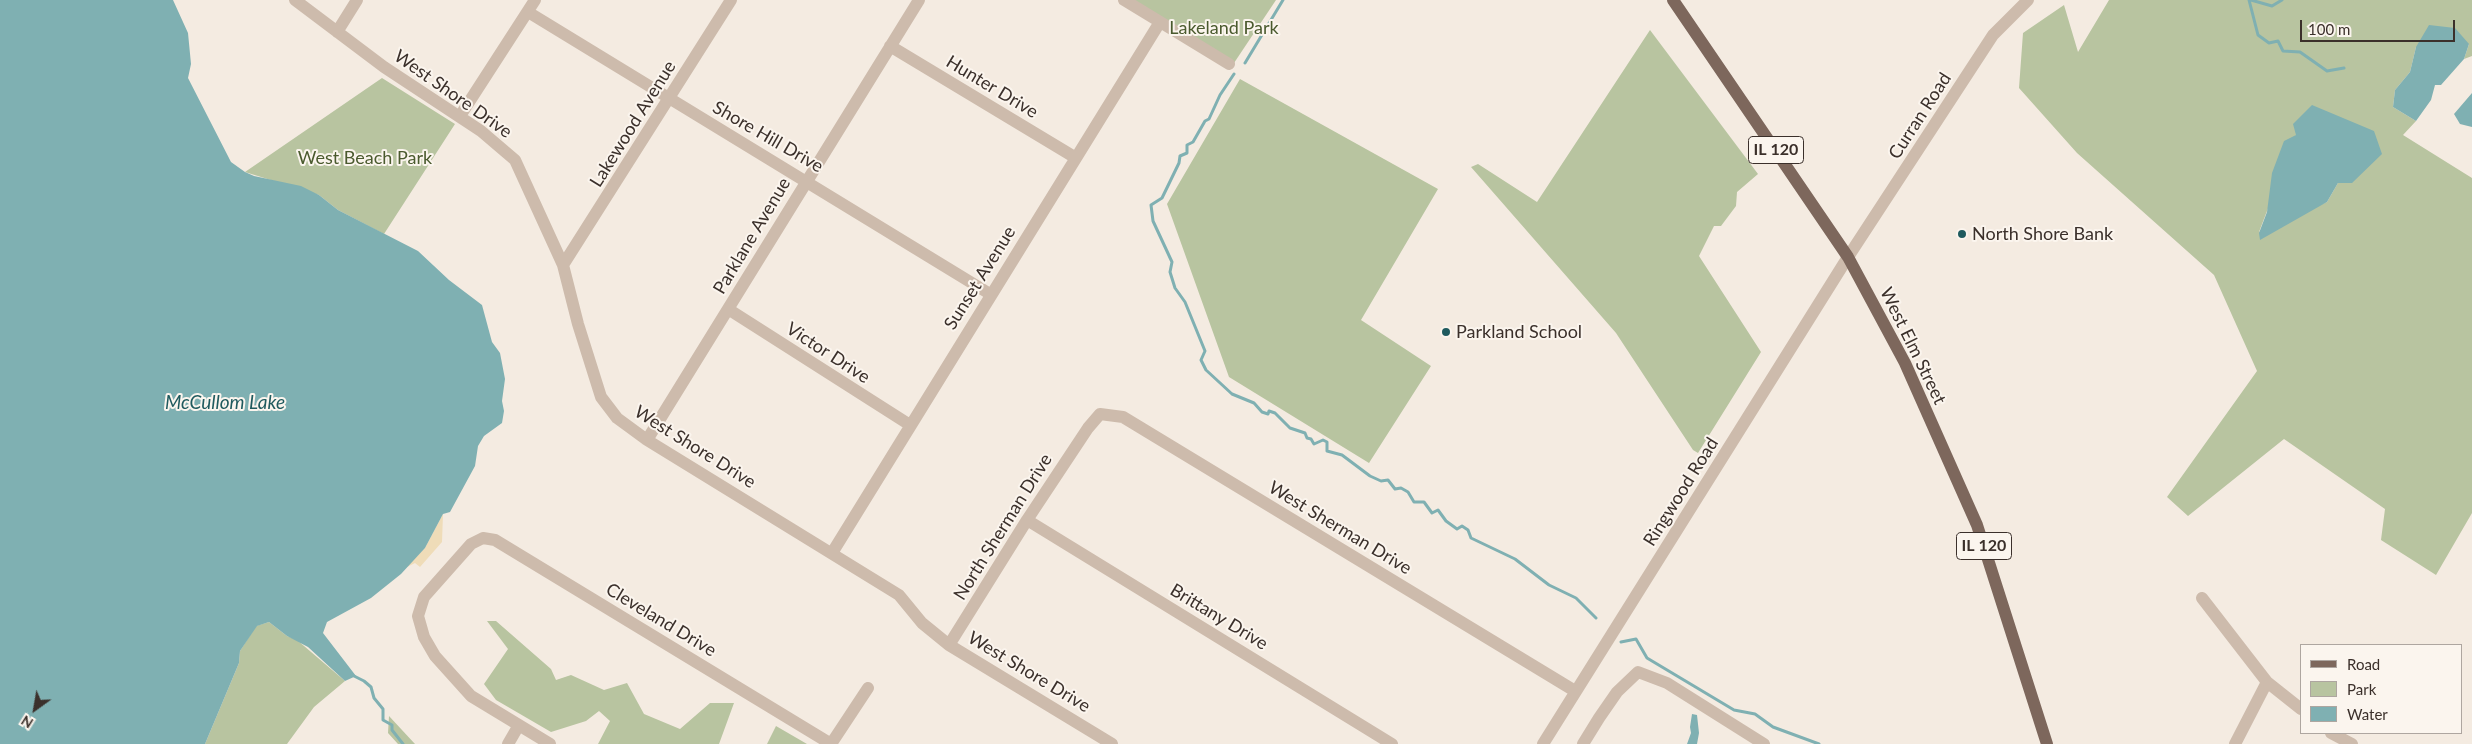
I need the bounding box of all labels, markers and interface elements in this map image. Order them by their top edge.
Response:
scale bar [2302,10,2457,42]
park label: Lakeland Park [1169,17,1279,39]
text: 100 m [2308,20,2350,38]
street label: West Shore Drive [390,45,516,143]
street label: Hunter Drive [942,51,1042,123]
street label: Lakewood Avenue [585,57,681,191]
street label: Curran Road [1884,69,1956,163]
street label: Shore Hill Drive [709,97,827,177]
road number: IL 120 [1748,136,1804,164]
park label: West Beach Park [298,147,432,169]
street label: Parklane Avenue [709,174,795,298]
street label: Sunset Avenue [940,222,1020,334]
place label: North Shore Bank [1972,223,2113,245]
marker: North Shore Bank [1956,228,1968,240]
street label: West Elm Street [1875,284,1951,408]
street label: Victor Drive [782,318,874,388]
place label: Parkland School [1456,321,1582,343]
marker: Parkland School [1440,326,1452,338]
water label: McCullom Lake [165,392,285,414]
street label: West Shore Drive [630,401,760,493]
street label: Ringwood Road [1639,434,1723,550]
street label: North Sherman Drive [949,450,1057,604]
street label: West Sherman Drive [1265,477,1415,579]
road number: IL 120 [1956,532,2012,560]
street label: Cleveland Drive [602,579,720,661]
street label: Brittany Drive [1166,579,1272,655]
street label: West Shore Drive [964,627,1094,717]
legend [2300,644,2462,734]
text: Road [2347,655,2380,673]
text: Park [2347,680,2376,698]
north arrow [10,684,60,734]
text: Water [2347,705,2388,723]
text: N [18,712,36,732]

